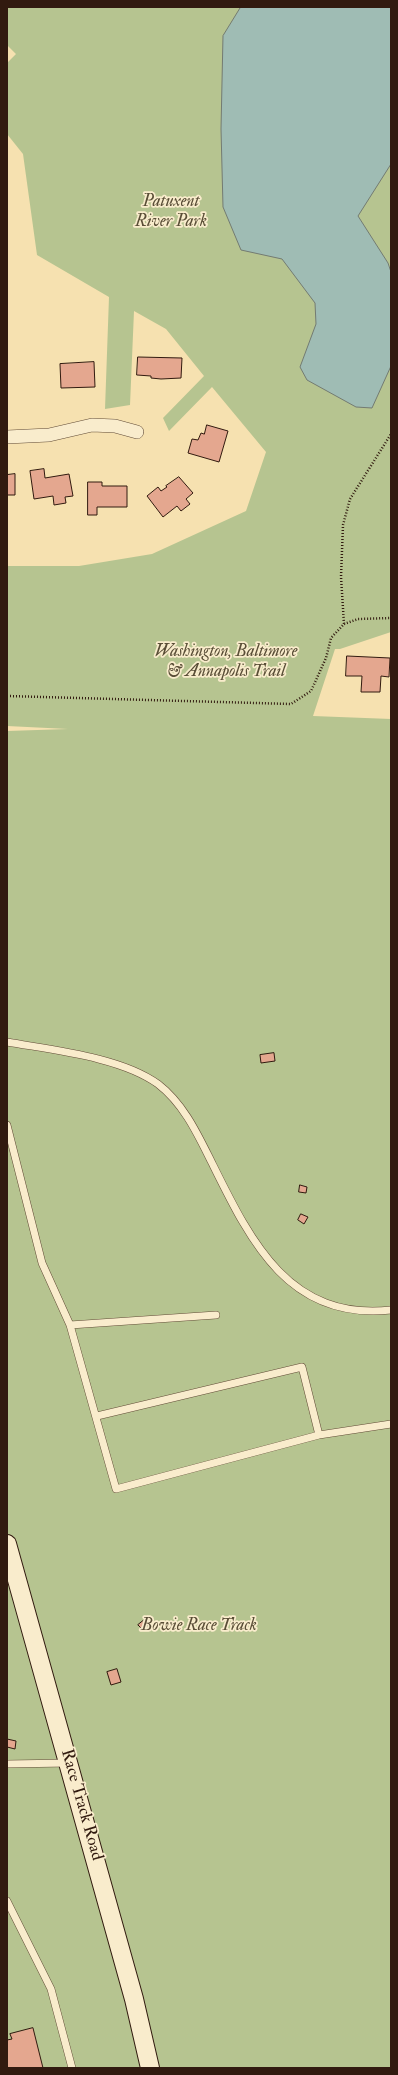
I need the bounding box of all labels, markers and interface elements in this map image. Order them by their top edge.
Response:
park label: Patuxent River Park [135,192,207,232]
park label: Washington, Baltimore & Annapolis Trail [155,642,297,682]
park label: Bowie Race Track [141,1616,257,1636]
street label: Race Track Road [55,1747,107,1863]

